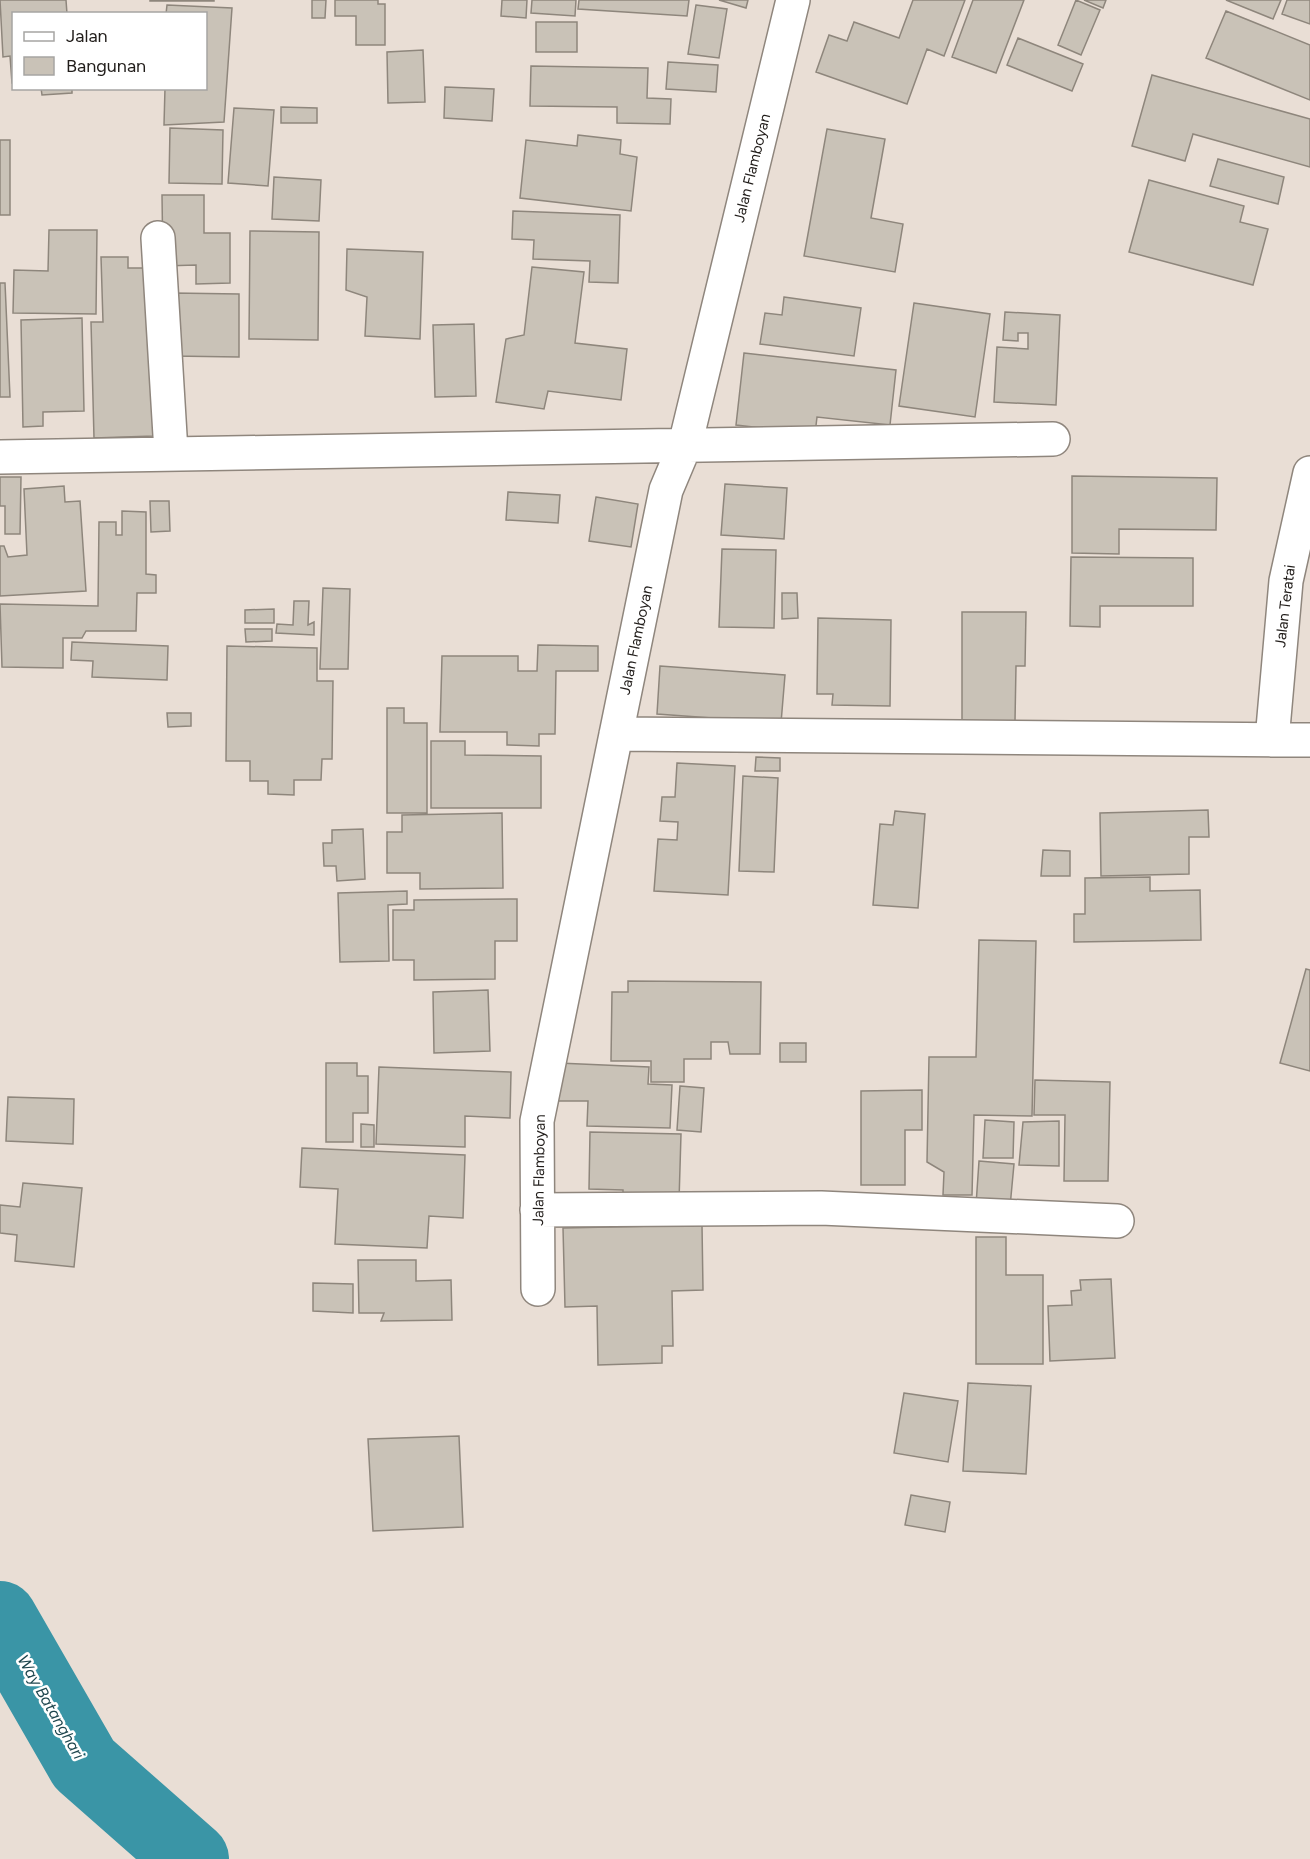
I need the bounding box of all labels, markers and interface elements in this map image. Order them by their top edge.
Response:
legend [12,12,207,90]
text: Jalan [66,25,108,47]
text: Bangunan [66,55,146,77]
street label: Jalan Flamboyan [730,112,774,224]
street label: Jalan Teratai [1271,563,1299,649]
street label: Jalan Flamboyan [616,584,656,696]
street label: Jalan Flamboyan [529,1114,549,1226]
water label: Way Batanghari [14,1652,89,1763]

